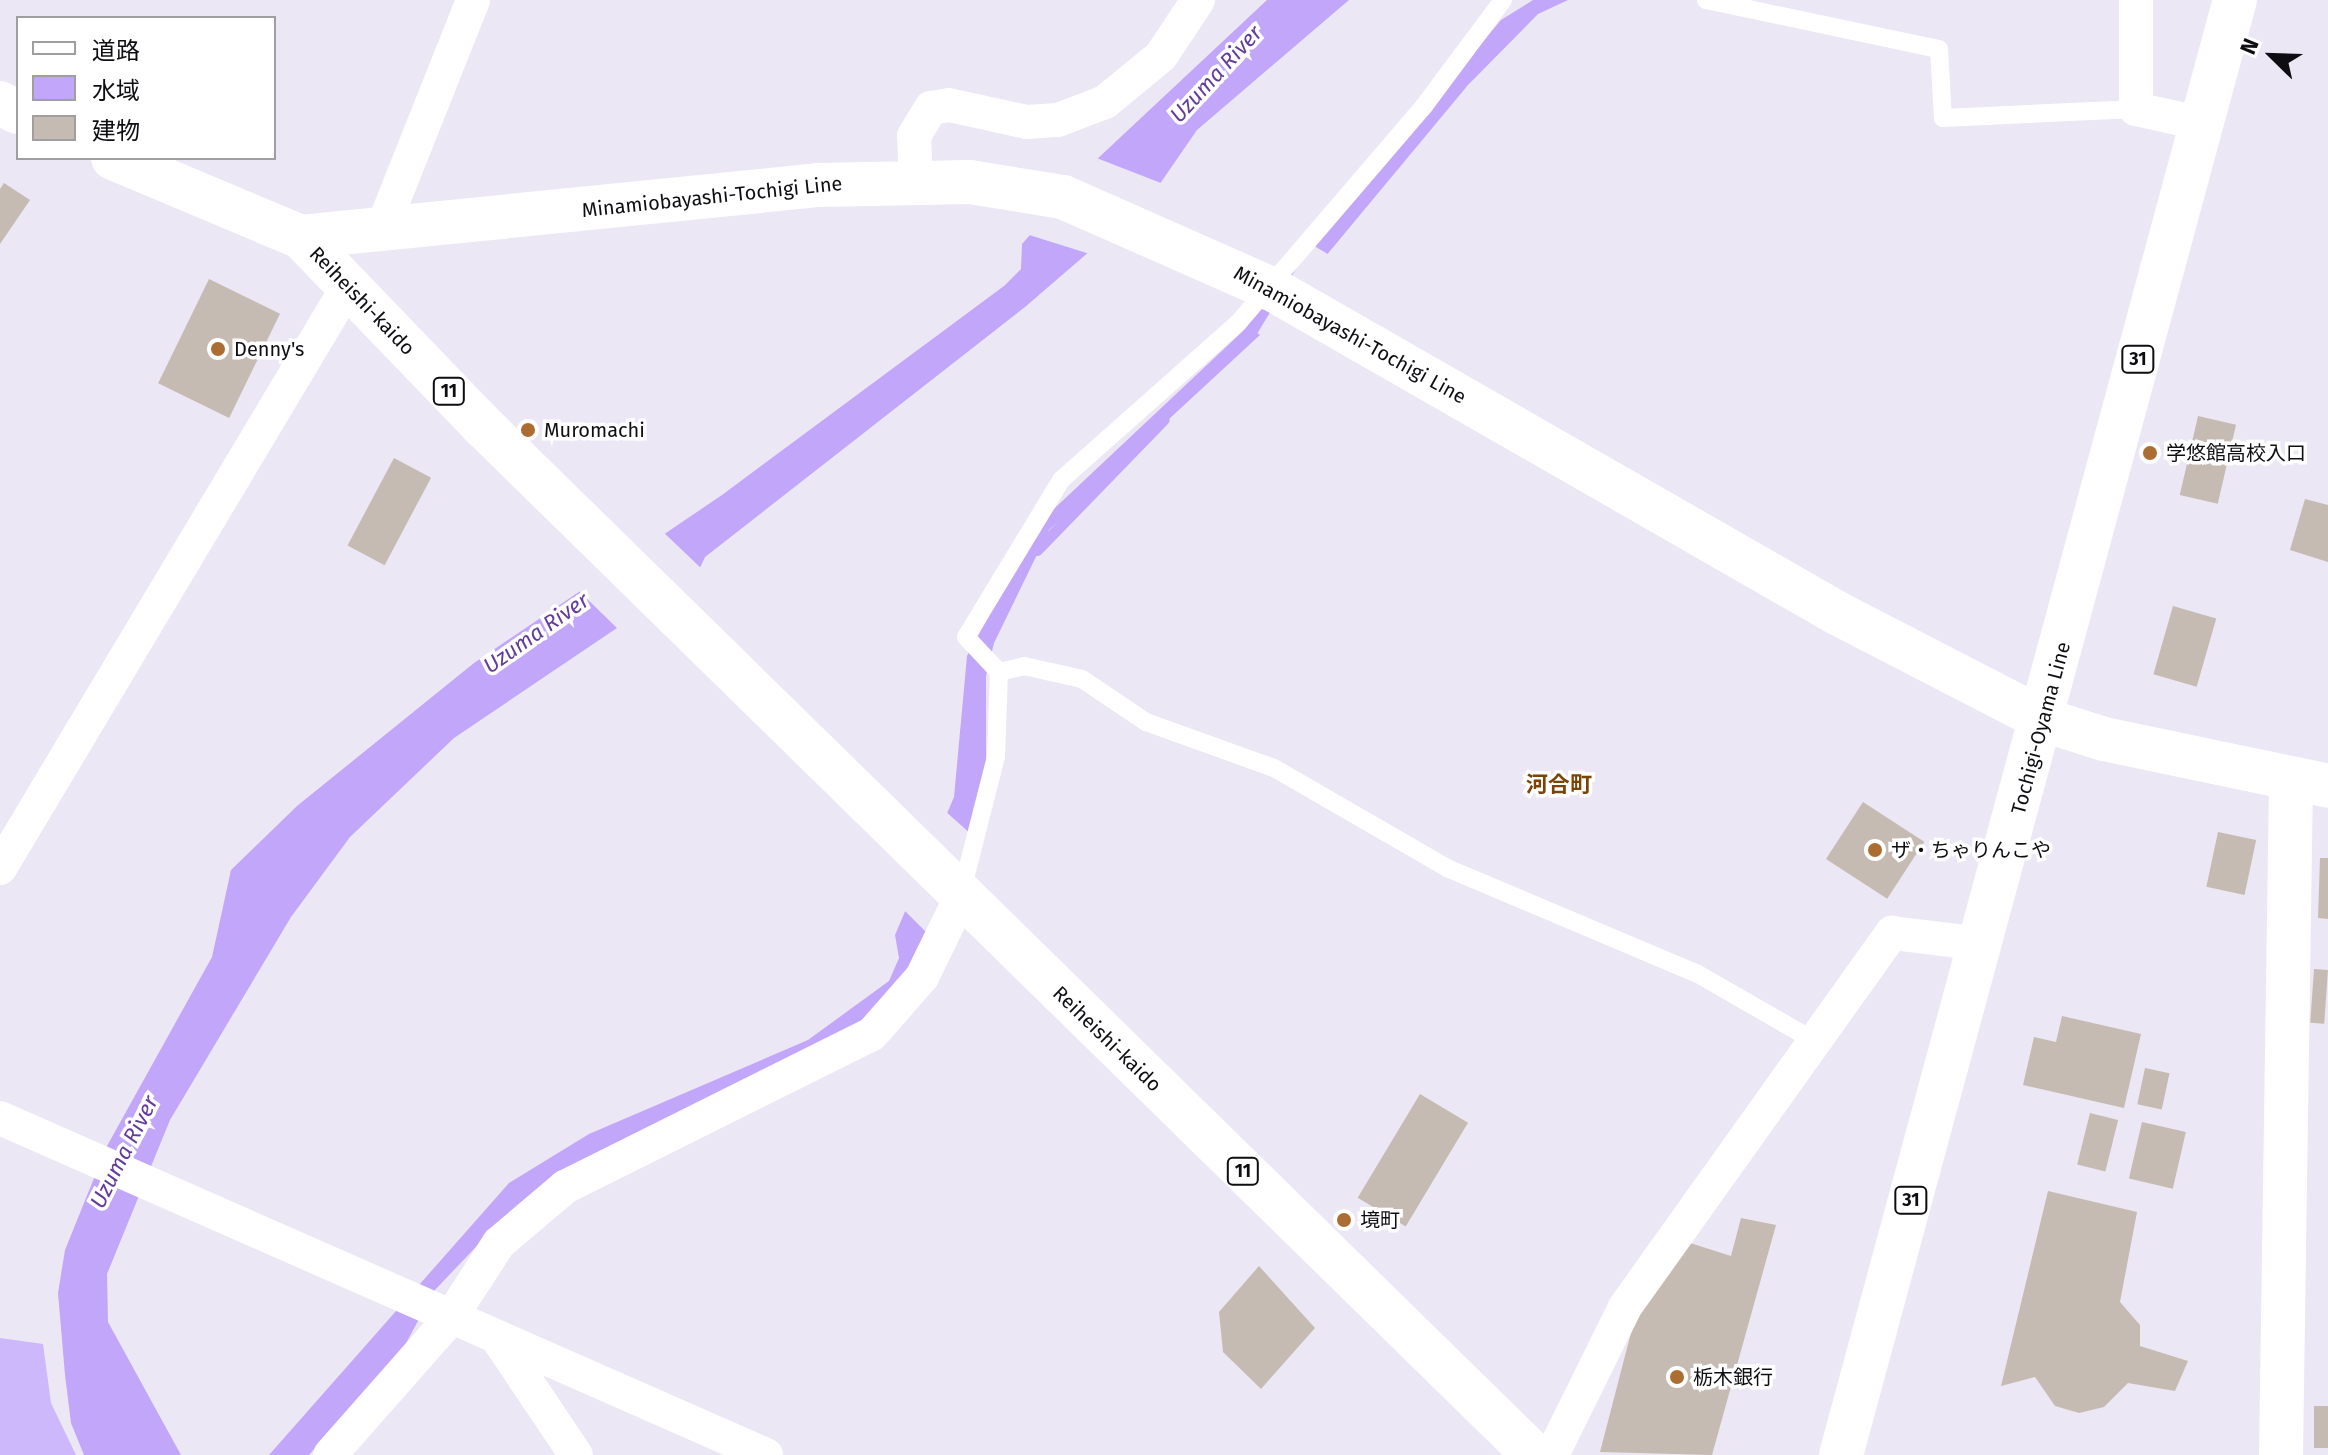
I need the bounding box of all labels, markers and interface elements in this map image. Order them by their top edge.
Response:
legend [16,16,276,160]
north arrow [2232,16,2312,96]
water label: Uzuma River [1164,20,1268,128]
text: N [2234,34,2265,58]
text: 道路 [92,37,140,65]
text: 水域 [92,77,140,105]
text: 建物 [92,117,140,145]
street label: Minamiobayashi-Tochigi Line [581,171,843,223]
street label: Reiheishi-kaido [304,242,420,360]
street label: Minamiobayashi-Tochigi Line [1230,261,1470,409]
place label: Denny's [234,337,304,361]
marker: Denny's [209,340,227,358]
road number: 31 [2120,345,2156,373]
road number: 11 [431,377,467,405]
place label: Muromachi [544,418,645,442]
marker: Muromachi [519,421,537,439]
place label: 学悠館高校入口 [2166,441,2306,465]
marker: 学悠館高校入口 [2141,444,2159,462]
water label: Uzuma River [478,587,594,679]
street label: Tochigi-Oyama Line [2006,639,2076,817]
district label: 河合町 [1526,772,1592,798]
place label: ザ・ちゃりんこや [1891,838,2051,862]
marker: ザ・ちゃりんこや [1866,841,1884,859]
street label: Reiheishi-kaido [1048,981,1166,1097]
water label: Uzuma River [84,1091,164,1213]
road number: 11 [1225,1157,1261,1185]
road number: 31 [1893,1186,1929,1214]
place label: 境町 [1360,1208,1400,1232]
marker: 境町 [1335,1211,1353,1229]
place label: 栃木銀行 [1693,1365,1773,1389]
marker: 栃木銀行 [1668,1368,1686,1386]

